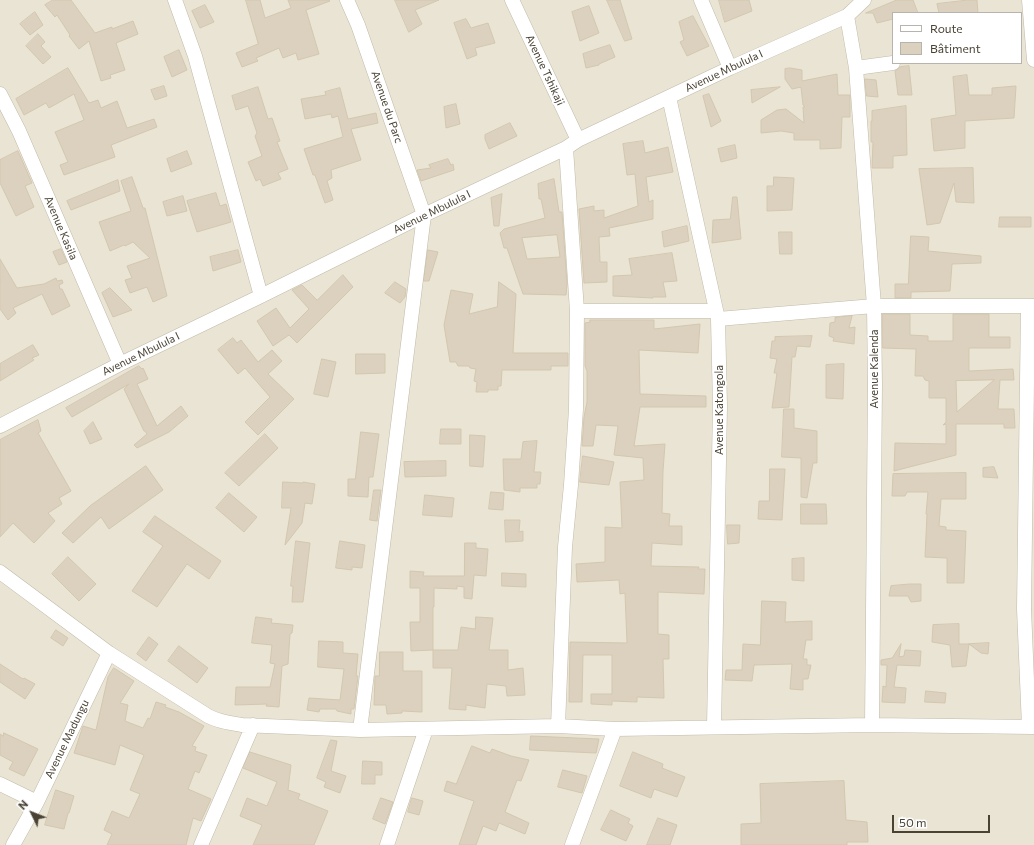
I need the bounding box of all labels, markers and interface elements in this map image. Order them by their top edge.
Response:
legend [892,12,1022,64]
text: Route [930,21,963,35]
street label: Avenue Tshikaji [523,33,567,107]
text: Bâtiment [930,41,981,55]
street label: Avenue Mbulula I [683,47,765,95]
street label: Avenue du Parc [368,69,406,145]
street label: Avenue Mbulula I [391,188,473,236]
street label: Avenue Kasila [42,194,80,262]
street label: Avenue Mbulula I [100,330,182,378]
street label: Avenue Kalenda [867,330,881,408]
street label: Avenue Katongola [712,365,726,455]
street label: Avenue Madungu [42,698,92,780]
north arrow [12,793,52,833]
text: N [15,797,30,812]
scale bar [894,807,992,833]
text: 50 m [899,815,927,829]

